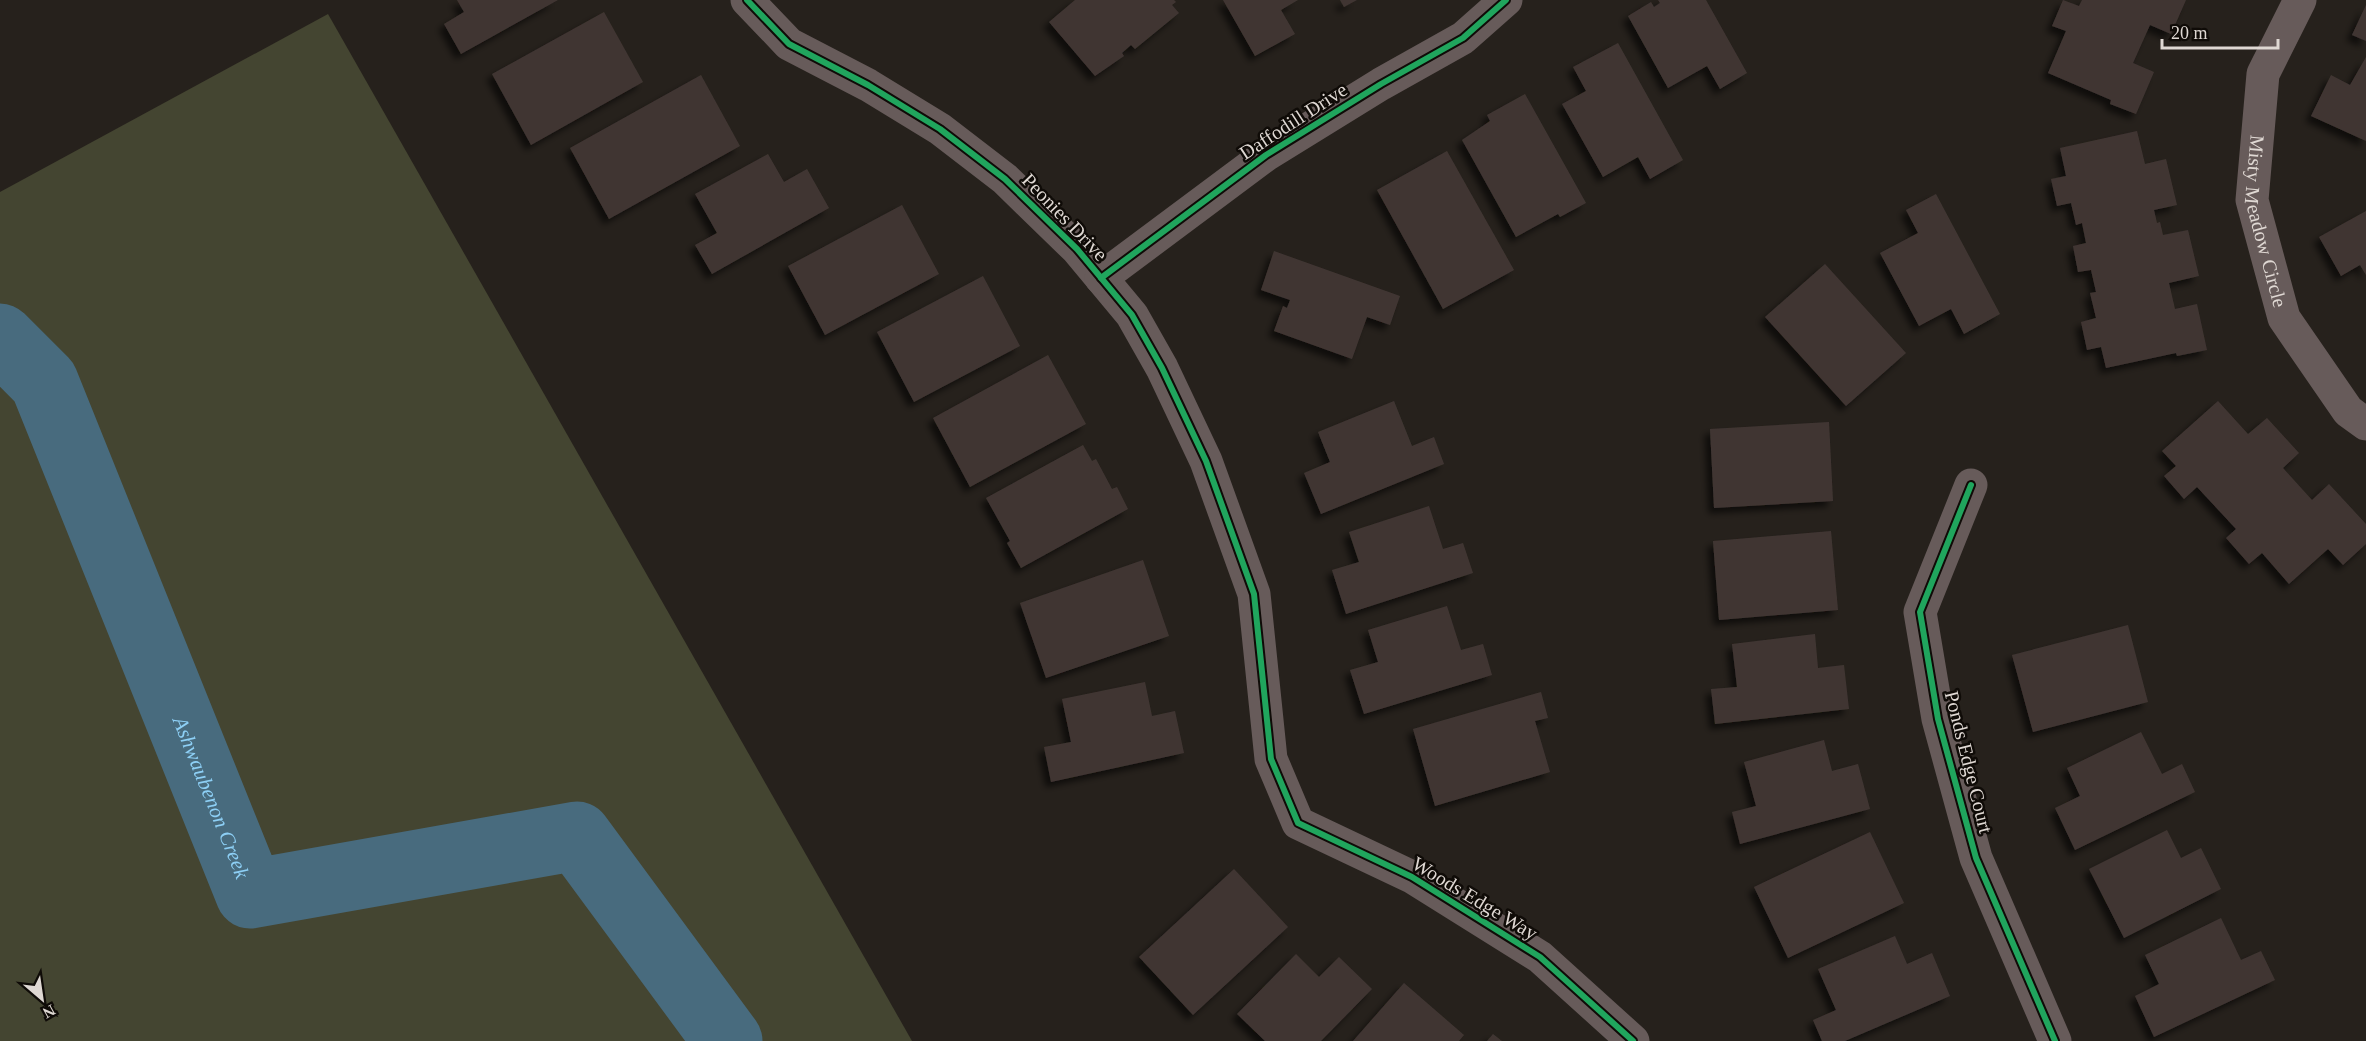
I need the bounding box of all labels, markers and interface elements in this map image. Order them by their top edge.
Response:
scale bar [2162,12,2278,50]
text: 20 m [2171,23,2208,43]
street label: Daffodill Drive [1235,78,1351,164]
street label: Misty Meadow Circle [2241,134,2292,310]
street label: Peonies Drive [1018,169,1112,265]
street label: Ponds Edge Court [1940,689,1997,836]
water label: Ashwaubenon Creek [167,711,255,883]
street label: Woods Edge Way [1408,852,1542,945]
north arrow [12,969,72,1029]
text: N [39,1001,58,1022]

